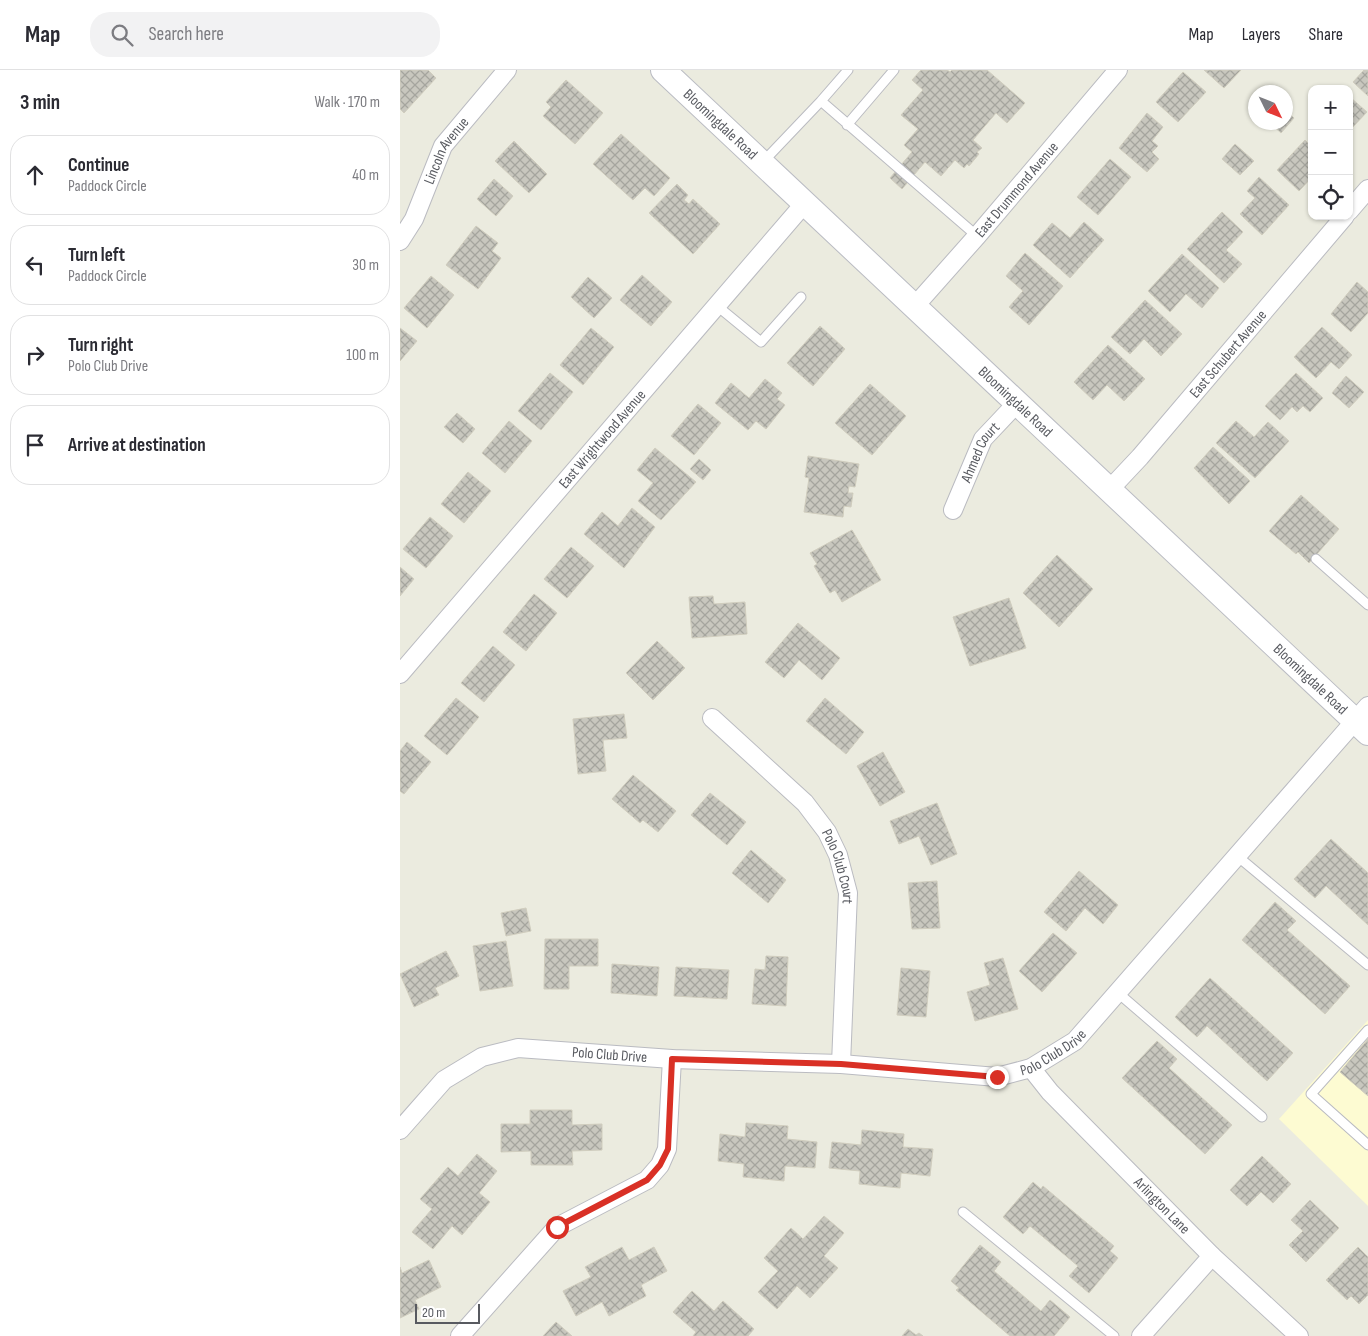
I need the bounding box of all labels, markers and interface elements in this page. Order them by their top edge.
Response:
search box [90,12,440,57]
text: Map [25,20,60,49]
icon: search [108,21,136,49]
text: Search here [148,23,224,46]
text: Map [1189,24,1214,45]
text: Layers [1242,24,1281,45]
text: Share [1309,24,1343,45]
street label: Bloomingdale Road [679,85,762,164]
north arrow [1248,85,1293,130]
map controls [1308,85,1353,220]
button: + [1308,85,1353,130]
text: 3 min [20,90,60,115]
text: Walk · 170 m [315,93,380,112]
street label: Lincoln Avenue [419,113,473,187]
button: − [1308,130,1353,175]
street label: East Drummond Avenue [971,138,1062,241]
text: Continue [68,154,129,177]
icon: ahead [21,161,49,189]
text: 40 m [352,166,379,185]
button: locate [1308,175,1353,220]
text: Paddock Circle [68,177,147,196]
text: Turn left [68,244,125,267]
icon: left [21,251,49,279]
text: 30 m [352,256,379,275]
text: Paddock Circle [68,267,147,286]
street label: East Schubert Avenue [1185,306,1271,402]
text: Turn right [68,334,133,357]
icon: right [21,341,49,369]
text: 100 m [346,346,379,365]
text: Polo Club Drive [68,357,148,376]
street label: Bloomingdale Road [974,362,1057,441]
street label: East Wrightwood Avenue [554,386,650,492]
street label: Ahmed Court [956,418,1004,486]
icon: arrive [21,431,49,459]
text: Arrive at destination [68,434,206,457]
street label: Bloomingdale Road [1269,640,1352,719]
street label: Polo Club Court [817,826,858,904]
street label: Polo Club Drive [1018,1025,1090,1080]
street label: Polo Club Drive [571,1042,648,1067]
route end [986,1066,1009,1089]
street label: Arlington Lane [1129,1172,1194,1238]
route start [546,1216,569,1239]
scale bar [415,1301,480,1324]
text: 20 m [422,1304,445,1321]

